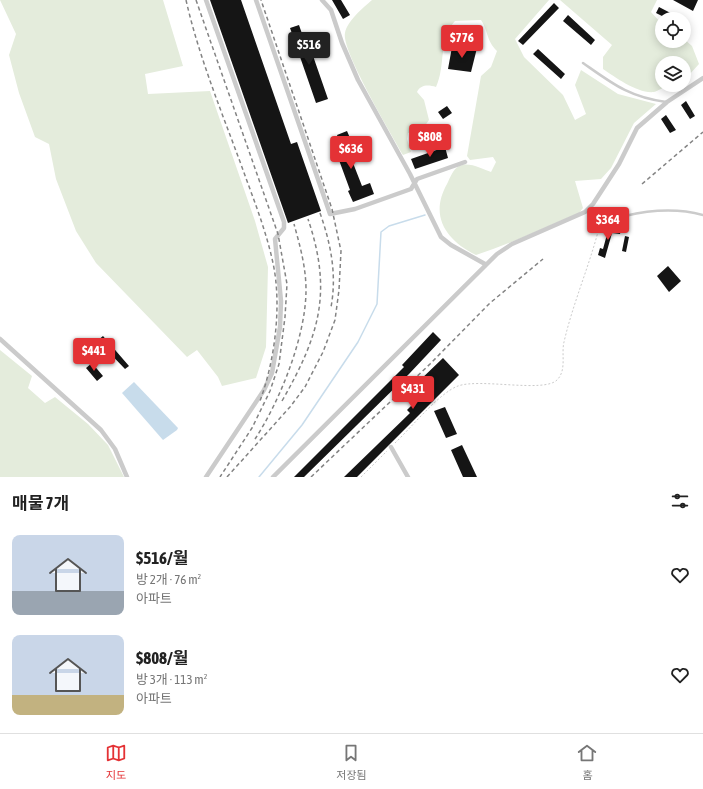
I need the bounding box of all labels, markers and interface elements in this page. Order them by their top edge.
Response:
map controls [655,12,691,92]
button: locate [655,12,691,48]
pin: $776 [438,25,486,59]
text: $776 [450,30,474,45]
pin: $516 [285,32,333,66]
text: $516 [297,37,321,52]
button: layers [655,56,691,92]
pin: $808 [406,124,454,158]
text: $808 [418,129,442,144]
pin: $636 [327,136,375,170]
text: $636 [339,141,363,156]
pin: $364 [584,207,632,241]
text: $364 [596,212,620,227]
pin: $441 [70,338,118,372]
text: $441 [82,343,106,358]
pin: $431 [389,376,437,410]
text: $431 [401,381,425,396]
icon: filters [669,490,691,512]
text: 매물 7개 [12,493,69,513]
text: $516/월 [136,548,189,568]
icon: home [44,551,92,599]
icon: heart [669,564,691,586]
text: 방 2개 · 76 m² [136,572,201,587]
text: 아파트 [136,591,172,606]
text: $808/월 [136,648,189,668]
icon: home [44,651,92,699]
icon: heart [669,664,691,686]
text: 방 3개 · 113 m² [136,672,207,687]
text: 아파트 [136,691,172,706]
tab: 지도 [105,742,127,782]
tab: 저장됨 [336,742,367,782]
tab: 홈 [576,742,598,782]

